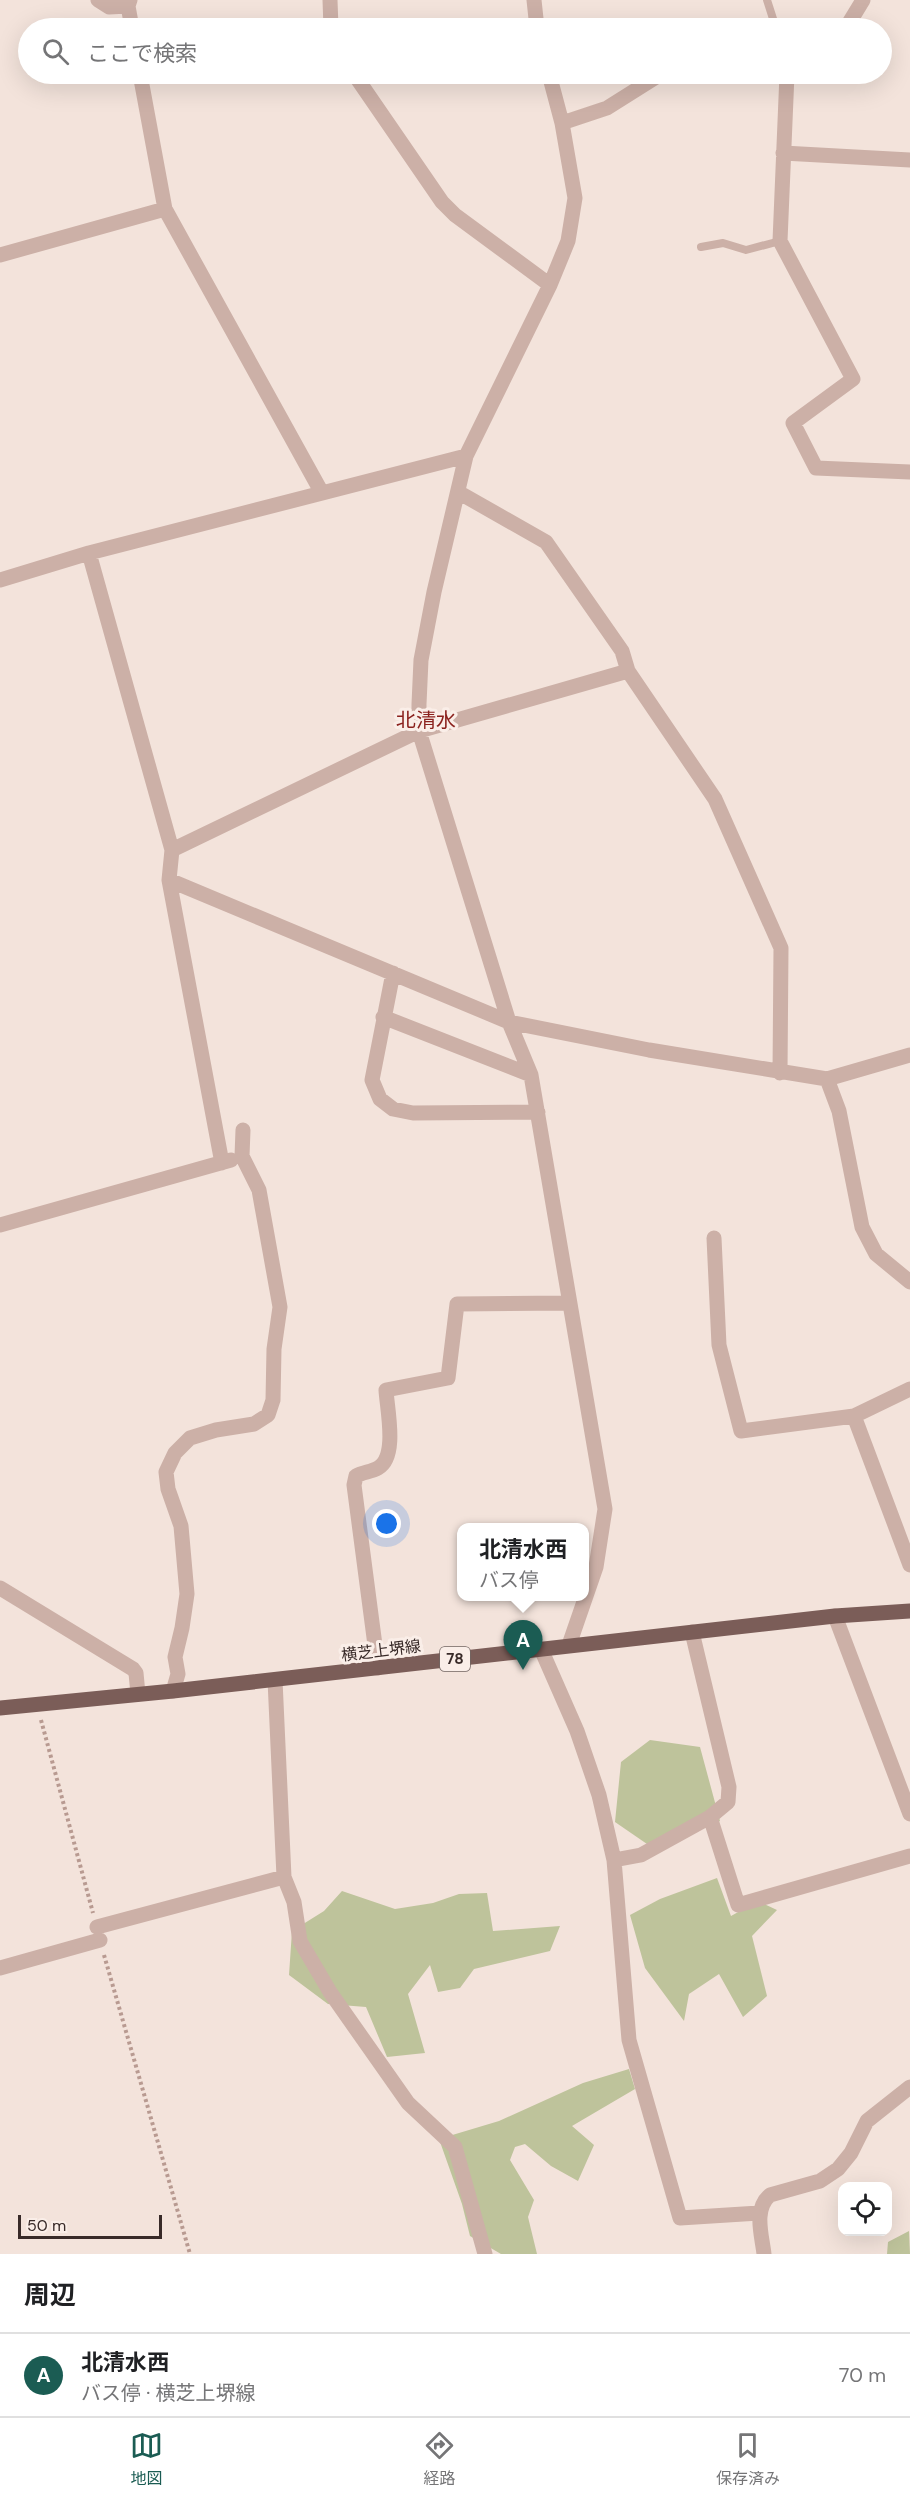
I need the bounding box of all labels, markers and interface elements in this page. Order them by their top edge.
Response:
search box [18,18,892,84]
icon: search [39,35,72,68]
text: ここで検索 [87,39,197,68]
district label: 北清水 [396,707,456,733]
your location [372,1509,401,1538]
popup [457,1523,589,1601]
text: 北清水西 [479,1535,567,1564]
text: バス停 [479,1567,539,1593]
pin: A [504,1620,542,1670]
street label: 横芝上堺線 [340,1635,422,1666]
road number: 78 [440,1647,470,1671]
map controls [838,2182,892,2236]
button: locate [838,2182,892,2236]
scale bar [18,2212,162,2240]
text: 50 m [27,2215,66,2236]
text: 周辺 [24,2278,76,2312]
text: 北清水西 [81,2348,169,2377]
text: A [36,2362,51,2388]
text: 70 m [839,2362,886,2388]
text: バス停 · 横芝上堺線 [81,2380,256,2406]
tab: 地図 [130,2429,163,2489]
tab: 経路 [423,2429,456,2489]
tab: 保存済み [716,2429,780,2489]

